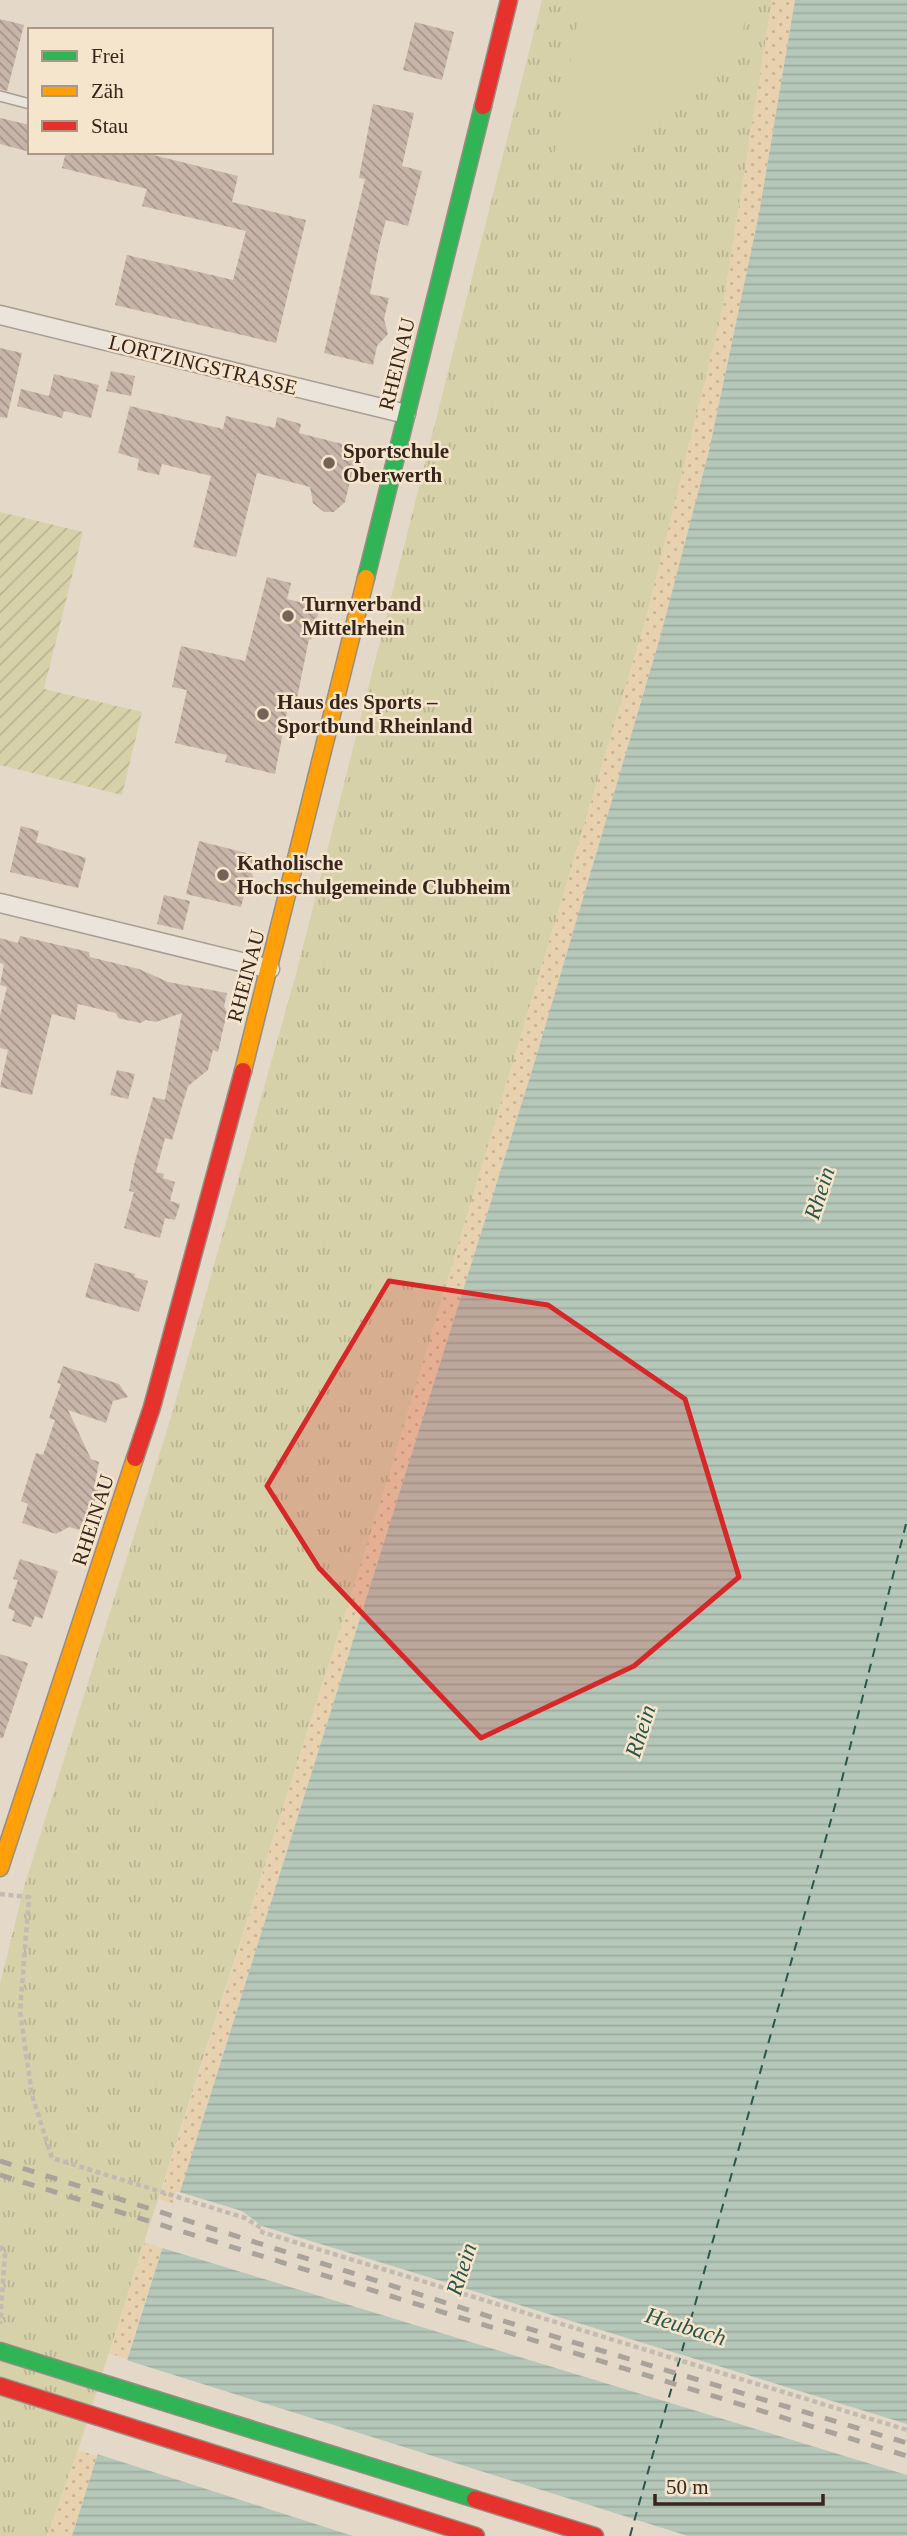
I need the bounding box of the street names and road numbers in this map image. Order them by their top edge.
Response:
street label: RHEINAU [374,315,420,413]
street label: LORTZINGSTRASSE [106,330,300,400]
street label: RHEINAU [222,927,270,1025]
street label: RHEINAU [67,1471,119,1569]

